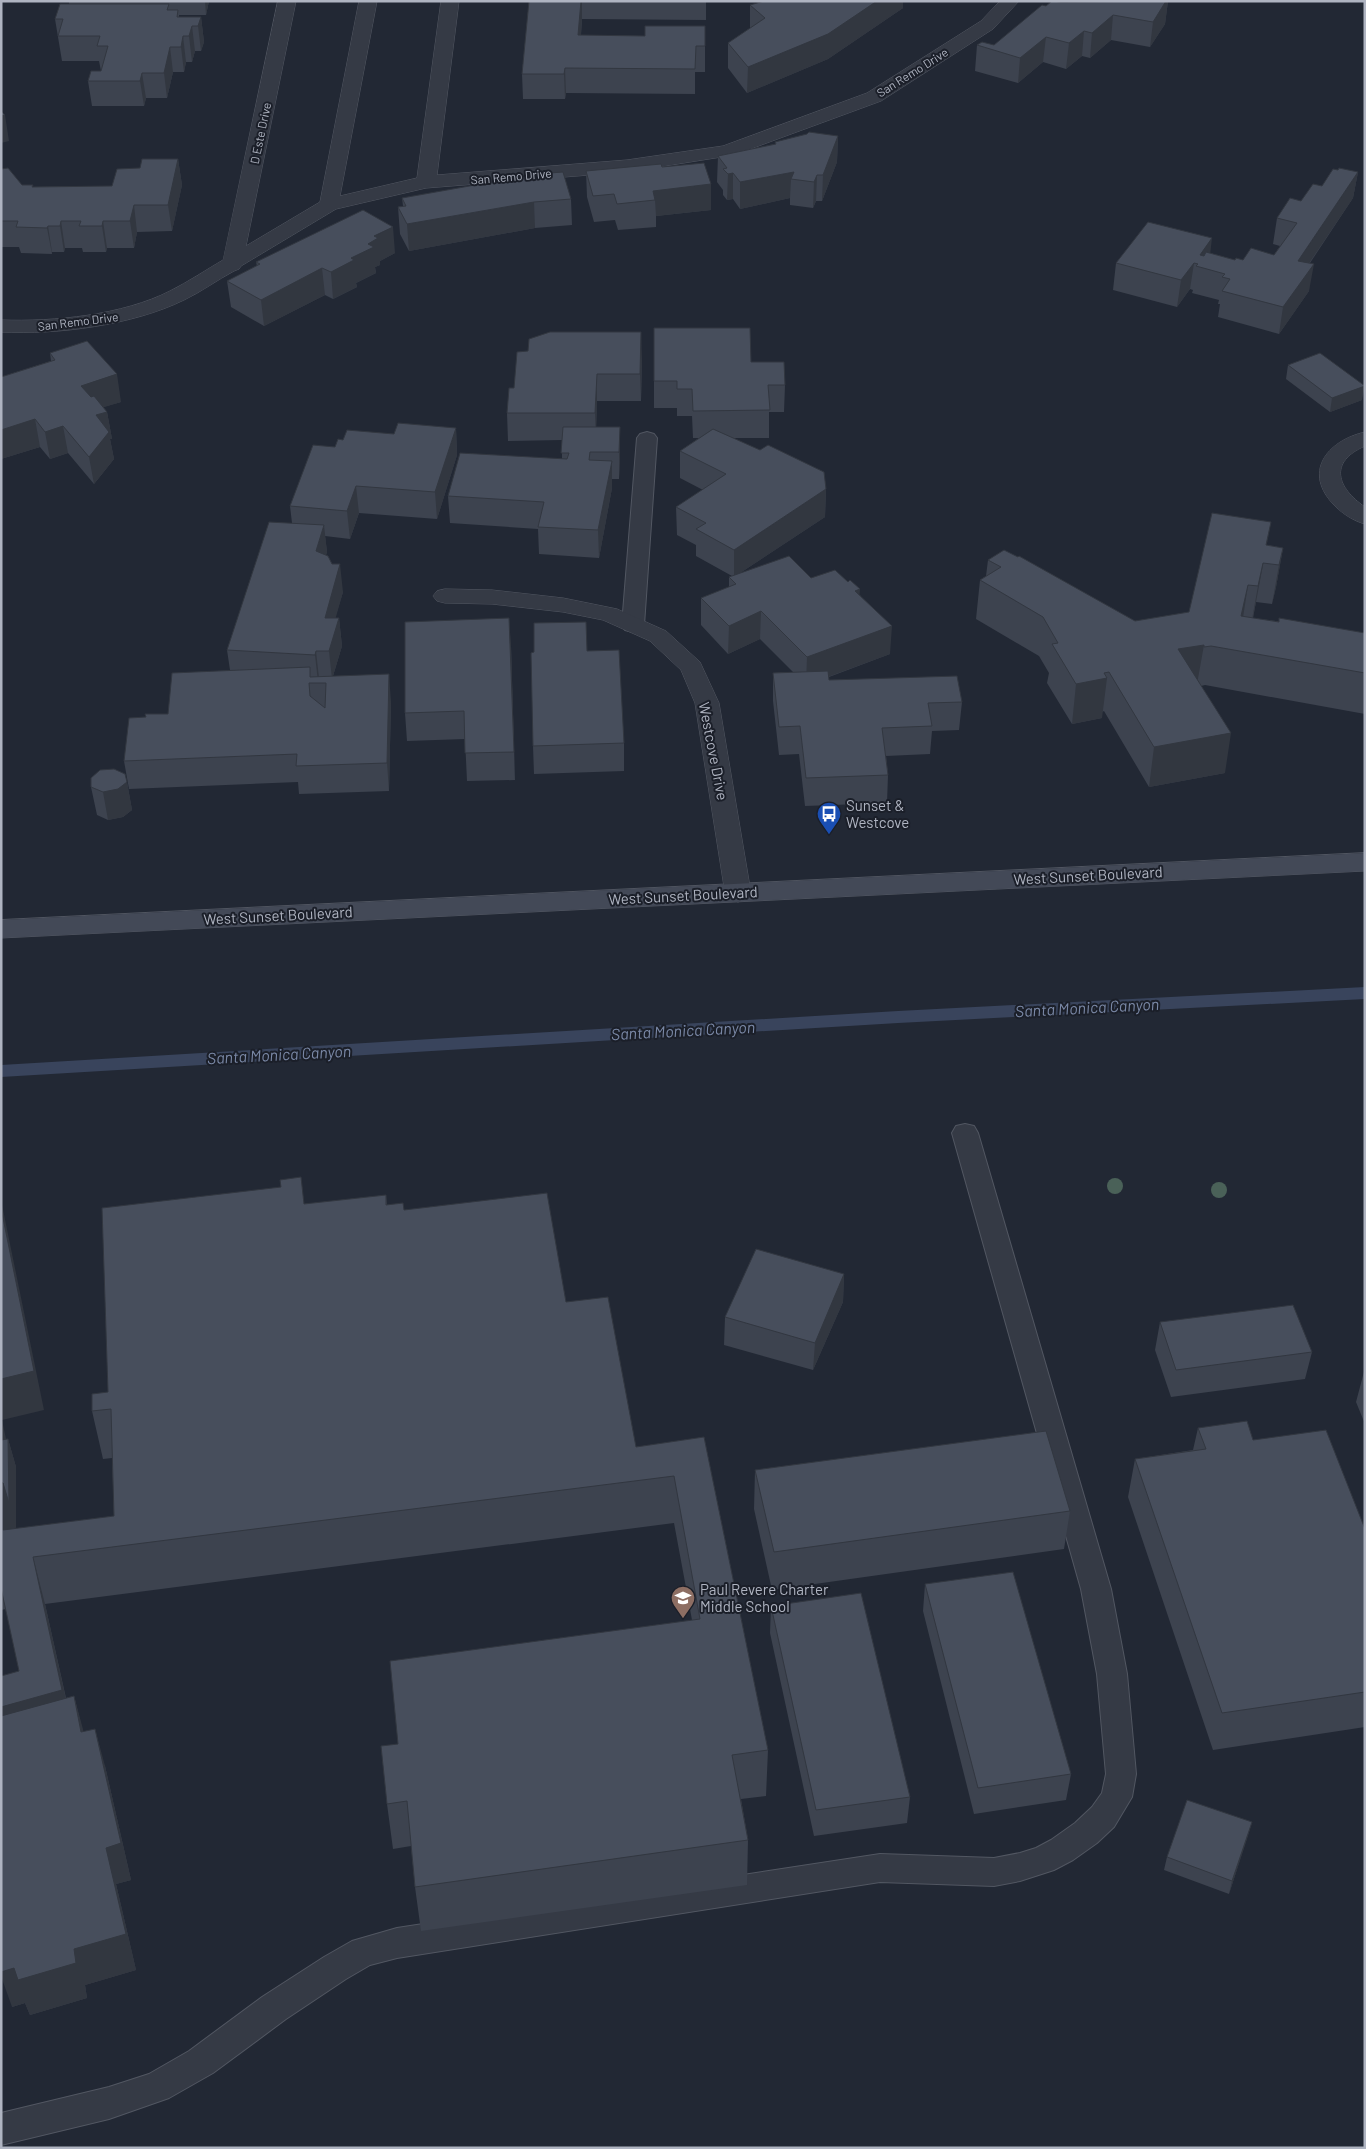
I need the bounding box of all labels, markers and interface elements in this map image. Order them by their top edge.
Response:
street label: San Remo Drive [874,45,950,99]
street label: D Este Drive [247,101,273,165]
street label: San Remo Drive [470,165,552,187]
street label: San Remo Drive [37,309,119,333]
street label: Westcove Drive [696,700,732,802]
place label: Sunset & Westcove [846,796,909,831]
bus stop icon: Sunset & Westcove [816,801,842,835]
street label: West Sunset Boulevard [1013,862,1163,888]
street label: West Sunset Boulevard [608,882,758,908]
street label: West Sunset Boulevard [203,902,353,928]
water label: Santa Monica Canyon [1014,994,1160,1020]
water label: Santa Monica Canyon [610,1017,756,1043]
water label: Santa Monica Canyon [206,1041,352,1067]
place label: Paul Revere Charter Middle School [700,1580,829,1615]
school or university icon: Paul Revere Charter Middle School [670,1585,696,1619]

